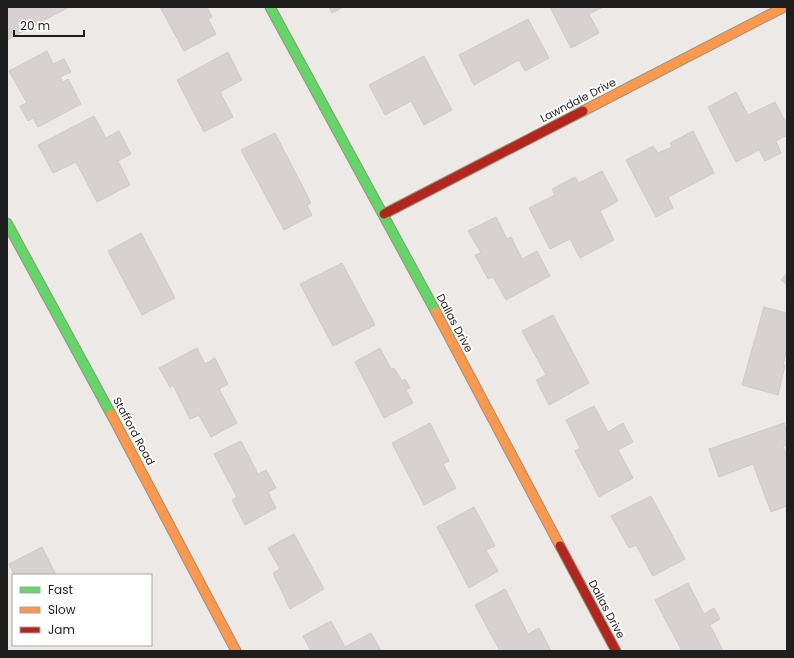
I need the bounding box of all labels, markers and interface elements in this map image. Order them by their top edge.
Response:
scale bar [14,12,84,38]
text: 20 m [20,17,50,34]
street label: Lawndale Drive [537,74,619,126]
street label: Dallas Drive [433,291,477,355]
street label: Stafford Road [109,394,159,468]
legend [12,574,152,646]
street label: Dallas Drive [585,577,629,641]
text: Fast [48,581,73,598]
text: Slow [48,601,76,618]
text: Jam [48,621,75,638]

